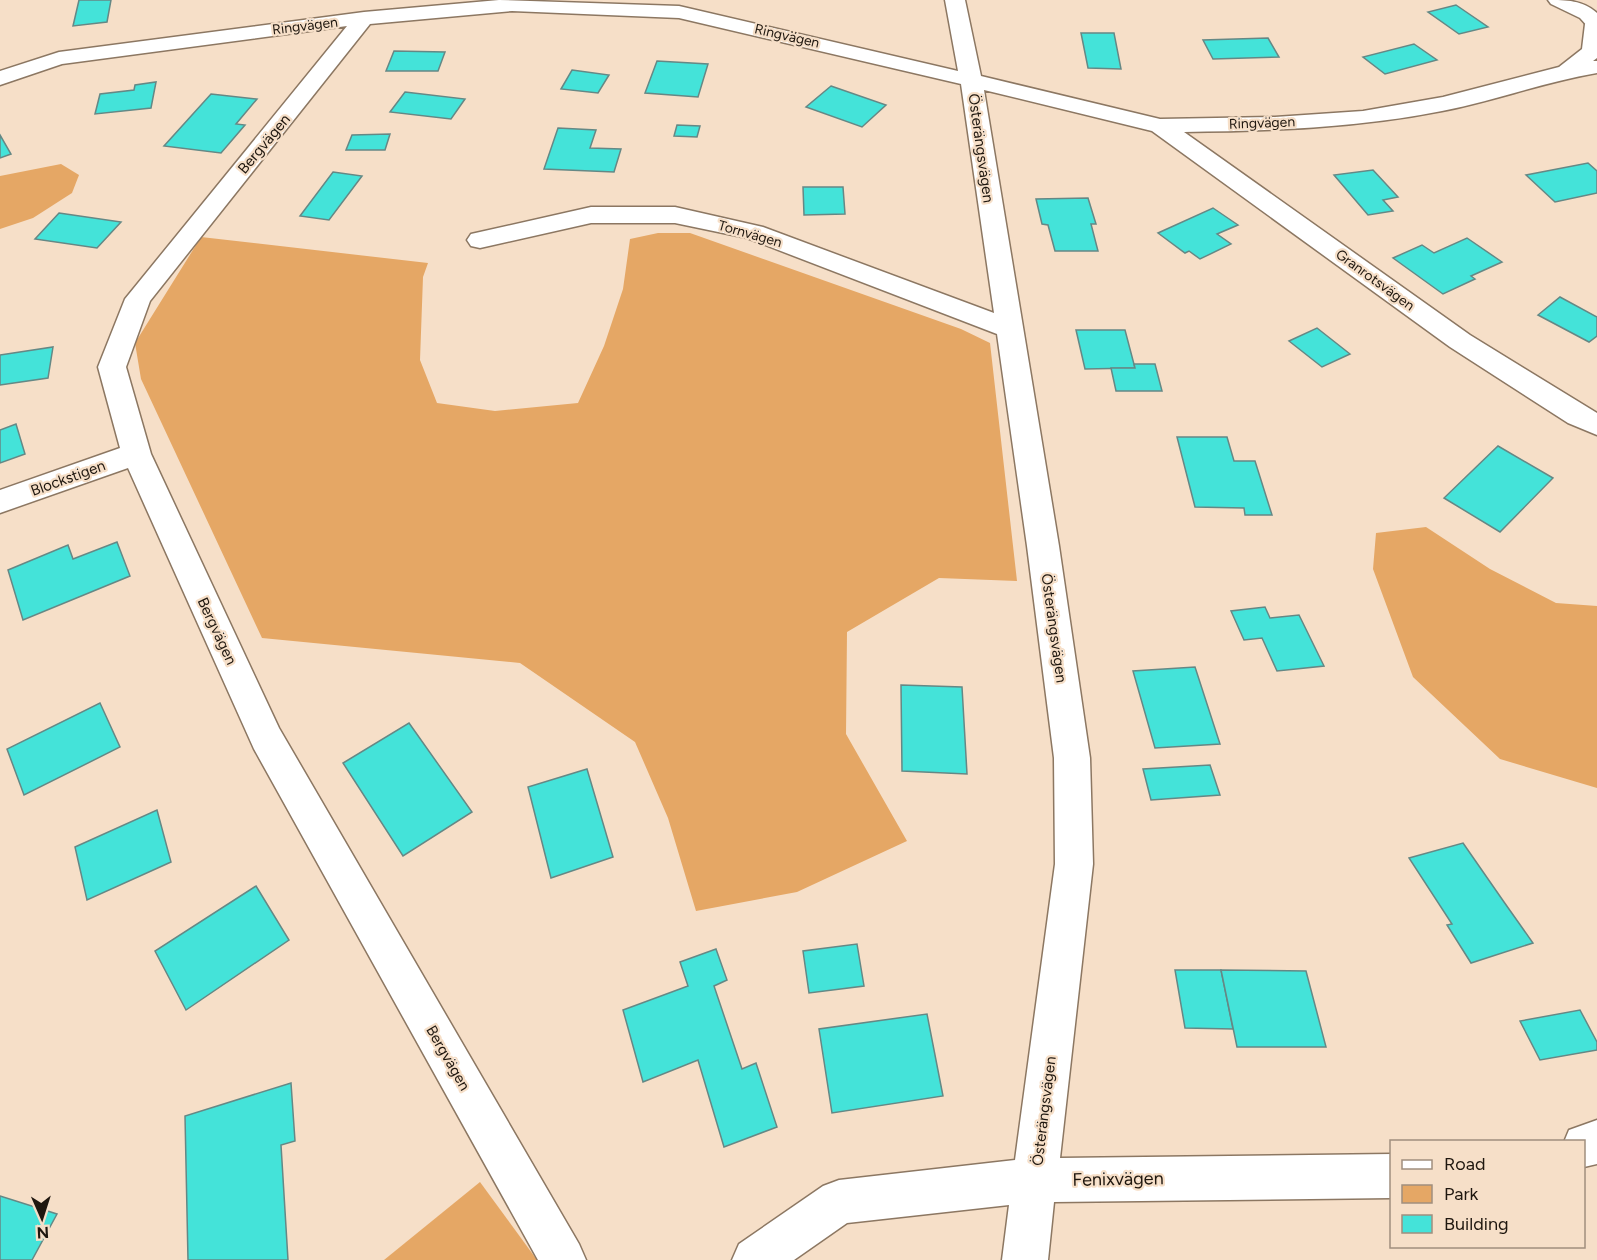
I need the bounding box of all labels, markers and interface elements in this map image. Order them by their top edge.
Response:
street label: Ringvägen [271,14,339,38]
street label: Ringvägen [753,20,821,52]
street label: Österängsvägen [964,92,998,204]
street label: Bergvägen [234,111,294,177]
street label: Ringvägen [1229,113,1296,133]
street label: Tornvägen [716,217,784,251]
street label: Granrotsvägen [1332,246,1418,314]
street label: Blockstigen [28,456,108,500]
street label: Österängsvägen [1037,572,1071,684]
street label: Bergvägen [194,595,240,667]
street label: Bergvägen [422,1022,474,1094]
street label: Österängsvägen [1028,1055,1060,1167]
legend [1390,1140,1585,1248]
text: Road [1444,1153,1485,1175]
street label: Fenixvägen [1072,1167,1164,1191]
text: Park [1444,1183,1479,1205]
north arrow [12,1188,72,1248]
text: Building [1444,1213,1509,1235]
text: N [36,1223,49,1242]

